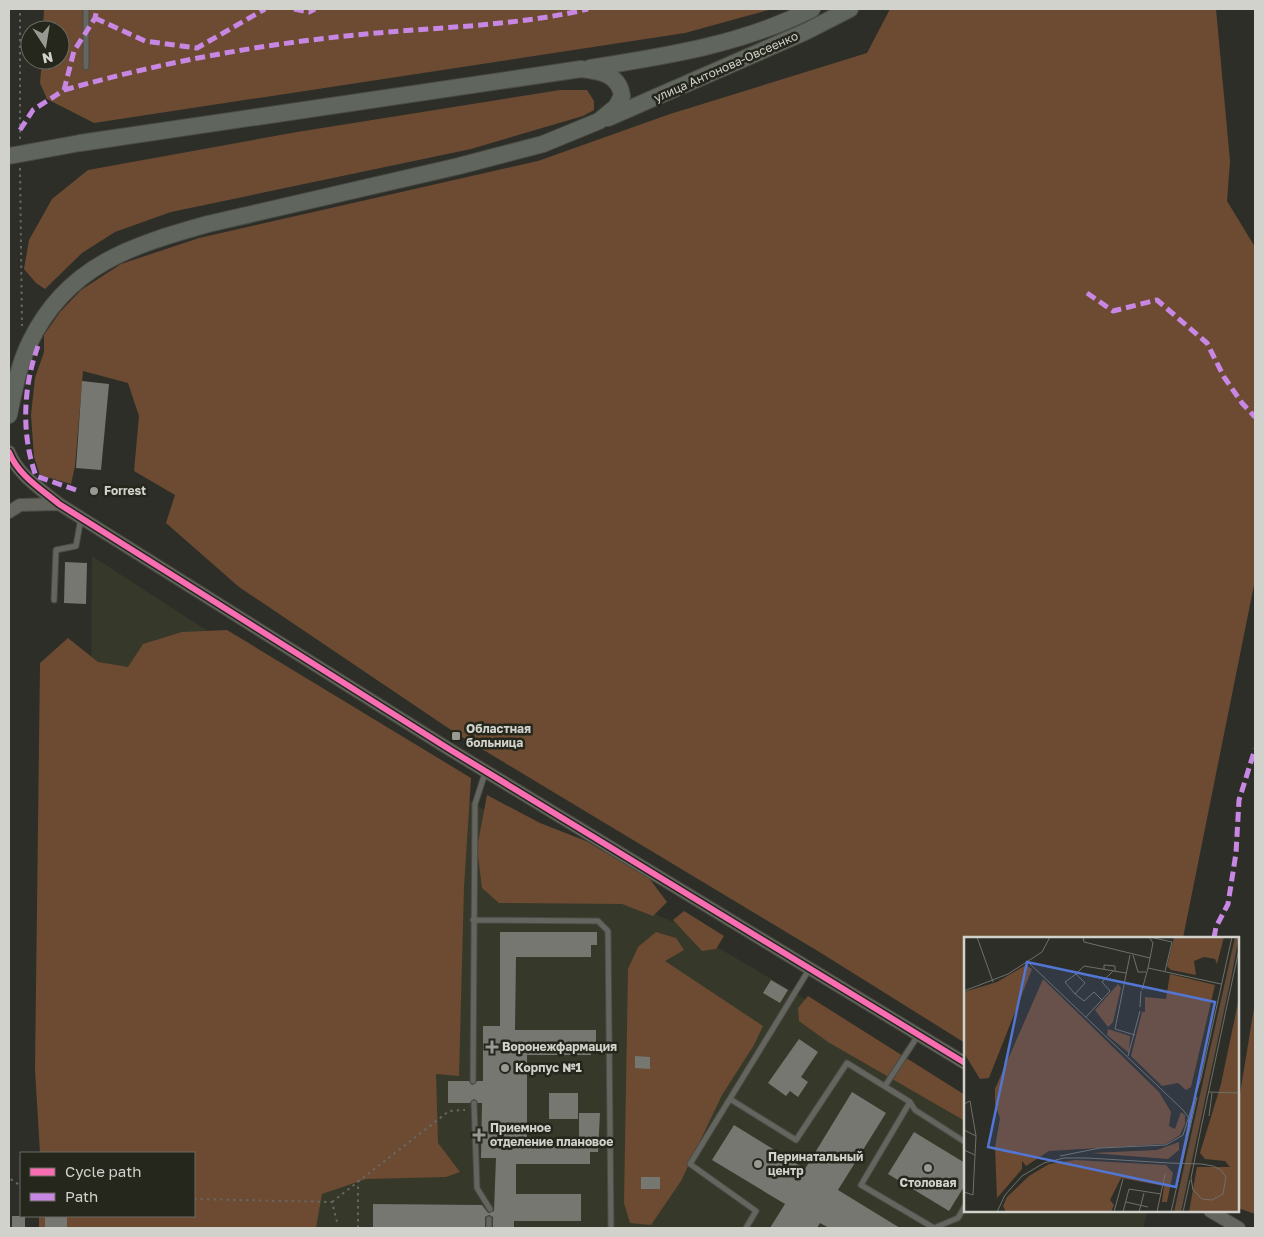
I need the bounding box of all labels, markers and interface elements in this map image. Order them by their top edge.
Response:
north arrow [20,20,70,70]
street label: улица Антонова-Овсеенко [651,28,800,105]
text: N [41,49,55,68]
place label: Forrest [104,483,146,498]
marker: Forrest [88,485,100,497]
place label: Областная больница [466,721,531,750]
marker: Областная больница [450,730,462,742]
inset map [964,937,1239,1212]
place label: Воронежфармация [502,1039,617,1054]
marker: Воронежфармация [486,1041,498,1053]
place label: Корпус №1 [515,1060,582,1075]
marker: Корпус №1 [499,1062,511,1074]
place label: Приемное отделение плановое [490,1120,613,1149]
marker: Приемное отделение плановое [472,1128,486,1142]
place label: Перинатальный центр [768,1149,863,1178]
legend [20,1152,195,1217]
marker: Перинатальный центр [752,1158,764,1170]
text: Cycle path [65,1162,141,1180]
marker: Столовая [922,1162,934,1174]
place label: Столовая [899,1175,957,1190]
text: Path [65,1187,98,1205]

